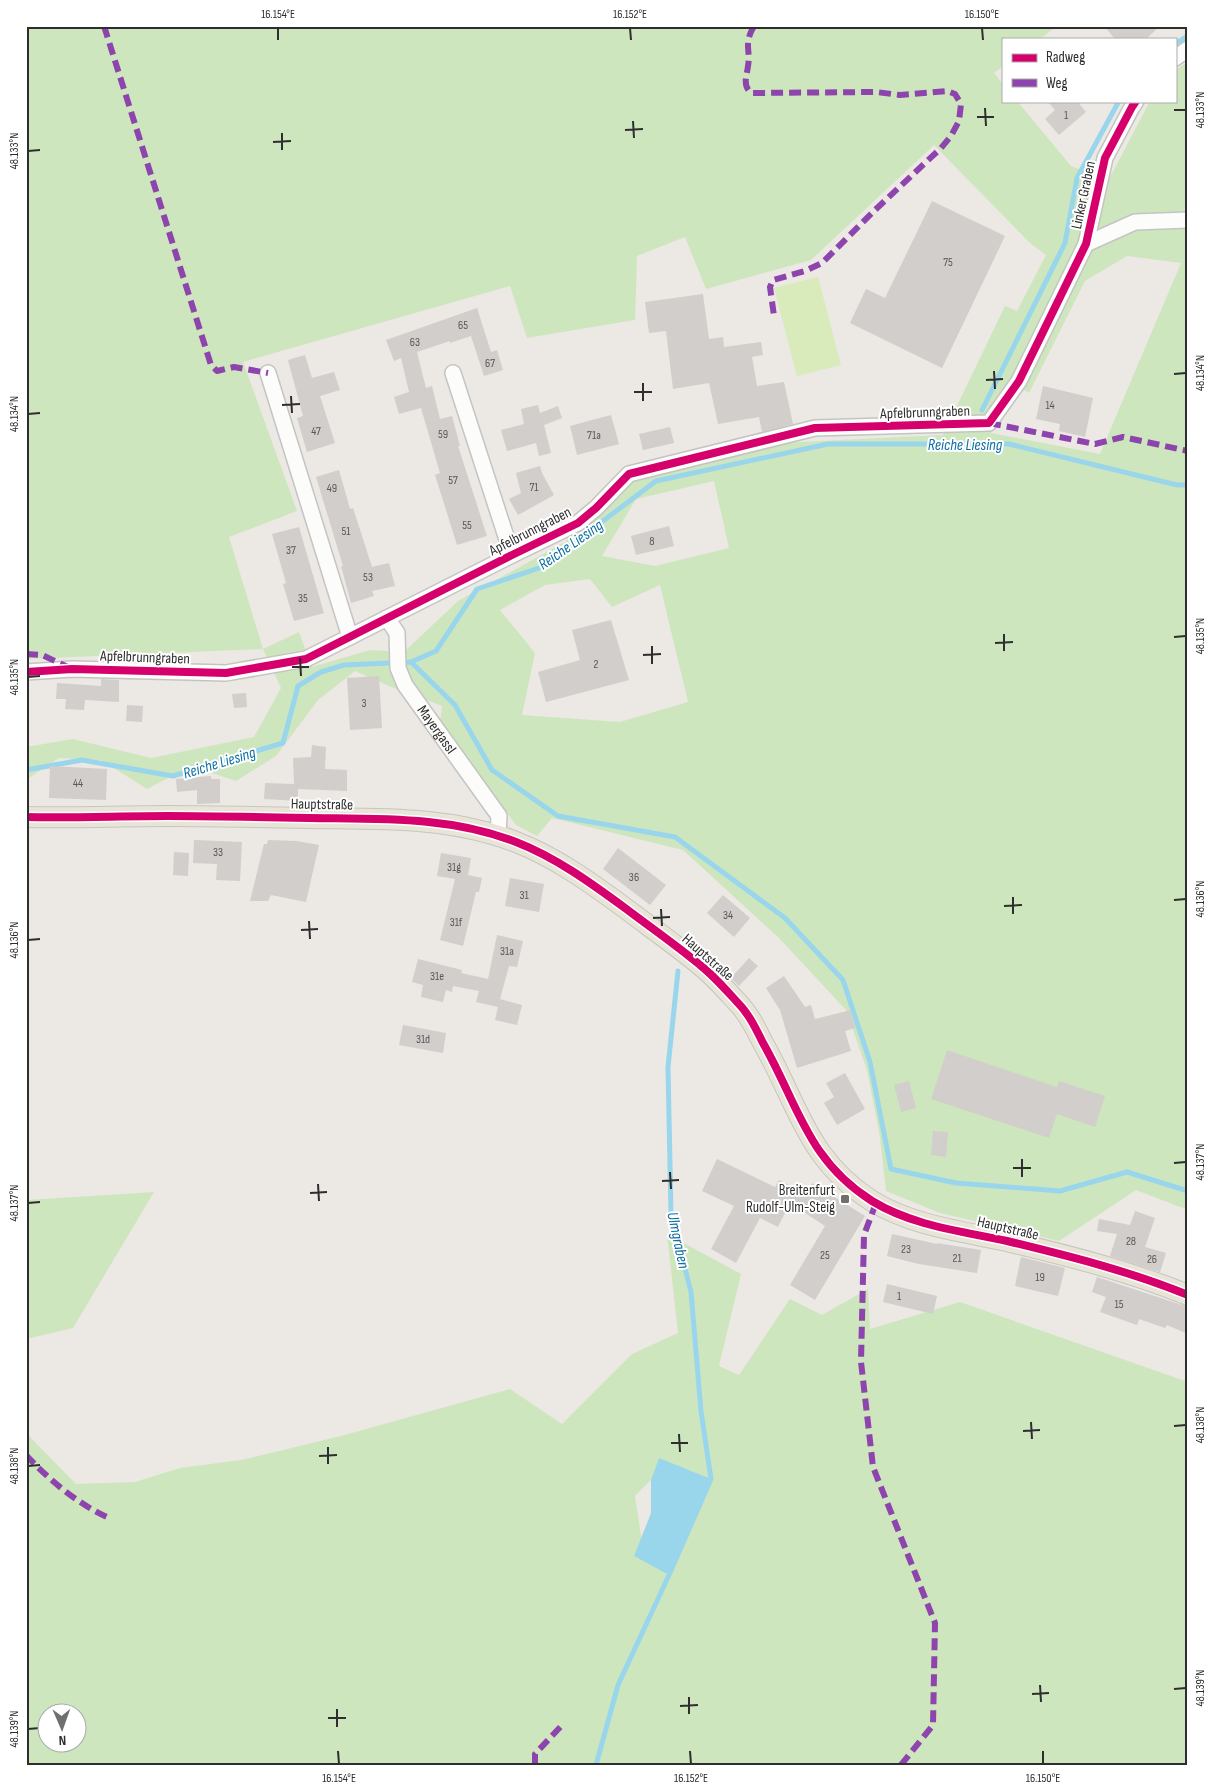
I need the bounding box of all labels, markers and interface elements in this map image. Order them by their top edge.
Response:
text: 16.154°E [261,7,295,22]
text: 16.152°E [613,7,647,22]
text: 16.150°E [965,7,999,22]
legend [1002,38,1176,102]
text: Radweg [1046,48,1085,67]
text: Weg [1046,74,1068,93]
text: 48.133°N [1193,92,1208,128]
house number: 1 [1064,108,1069,123]
text: 48.133°N [7,133,22,169]
street label: Linker Graben [1067,159,1100,231]
house number: 75 [943,255,953,270]
house number: 65 [458,318,468,333]
house number: 63 [410,335,420,350]
text: 48.134°N [1193,355,1208,391]
house number: 67 [485,356,495,371]
text: 48.134°N [7,396,22,432]
house number: 14 [1045,398,1055,413]
street label: Apfelbrunngraben [879,401,970,424]
house number: 47 [311,424,321,439]
house number: 59 [438,427,448,442]
house number: 71a [587,428,601,443]
water label: Reiche Liesing [928,436,1003,455]
house number: 57 [448,473,458,488]
house number: 71 [529,480,539,495]
house number: 49 [327,481,337,496]
street label: Apfelbrunngraben [485,503,575,561]
water label: Reiche Liesing [535,516,607,574]
house number: 55 [462,518,472,533]
house number: 51 [341,524,351,539]
house number: 8 [649,534,655,549]
house number: 37 [286,543,296,558]
house number: 53 [363,570,373,585]
house number: 35 [298,591,308,606]
text: 48.135°N [1193,618,1208,654]
street label: Apfelbrunngraben [99,646,190,669]
house number: 2 [594,657,599,672]
text: 48.135°N [7,659,22,695]
house number: 3 [361,696,367,711]
street label: Mayergassl [413,702,460,758]
water label: Reiche Liesing [181,743,258,783]
house number: 44 [73,776,83,791]
street label: Hauptstraße [291,794,353,815]
house number: 33 [213,845,223,860]
house number: 31g [447,860,461,875]
house number: 36 [629,870,639,885]
text: 48.136°N [1193,881,1208,917]
house number: 31 [519,888,529,903]
house number: 34 [723,908,733,923]
house number: 31f [450,915,463,930]
text: 48.136°N [7,922,22,958]
street label: Hauptstraße [678,930,737,985]
house number: 31a [500,944,514,959]
house number: 31e [430,969,444,984]
house number: 31d [416,1032,430,1047]
text: 48.137°N [1193,1144,1208,1180]
place label: Breitenfurt Rudolf-Ulm-Steig [746,1181,835,1217]
text: 48.137°N [7,1185,22,1221]
marker: Breitenfurt Rudolf-Ulm-Steig [839,1193,851,1205]
water label: Ulmgraben [662,1210,693,1271]
street label: Hauptstraße [975,1212,1040,1245]
house number: 28 [1126,1234,1136,1249]
house number: 23 [901,1242,911,1257]
house number: 25 [820,1248,830,1263]
house number: 21 [952,1251,962,1266]
house number: 26 [1147,1252,1157,1267]
house number: 19 [1035,1270,1045,1285]
house number: 1 [897,1289,902,1304]
house number: 15 [1114,1297,1124,1312]
text: 48.138°N [1193,1407,1208,1443]
text: 48.138°N [7,1448,22,1484]
text: 48.139°N [1193,1670,1208,1706]
north arrow [38,1704,88,1754]
text: 48.139°N [7,1711,22,1747]
text: N [58,1732,66,1749]
text: 16.154°E [322,1771,356,1786]
text: 16.152°E [674,1771,708,1786]
text: 16.150°E [1026,1771,1060,1786]

